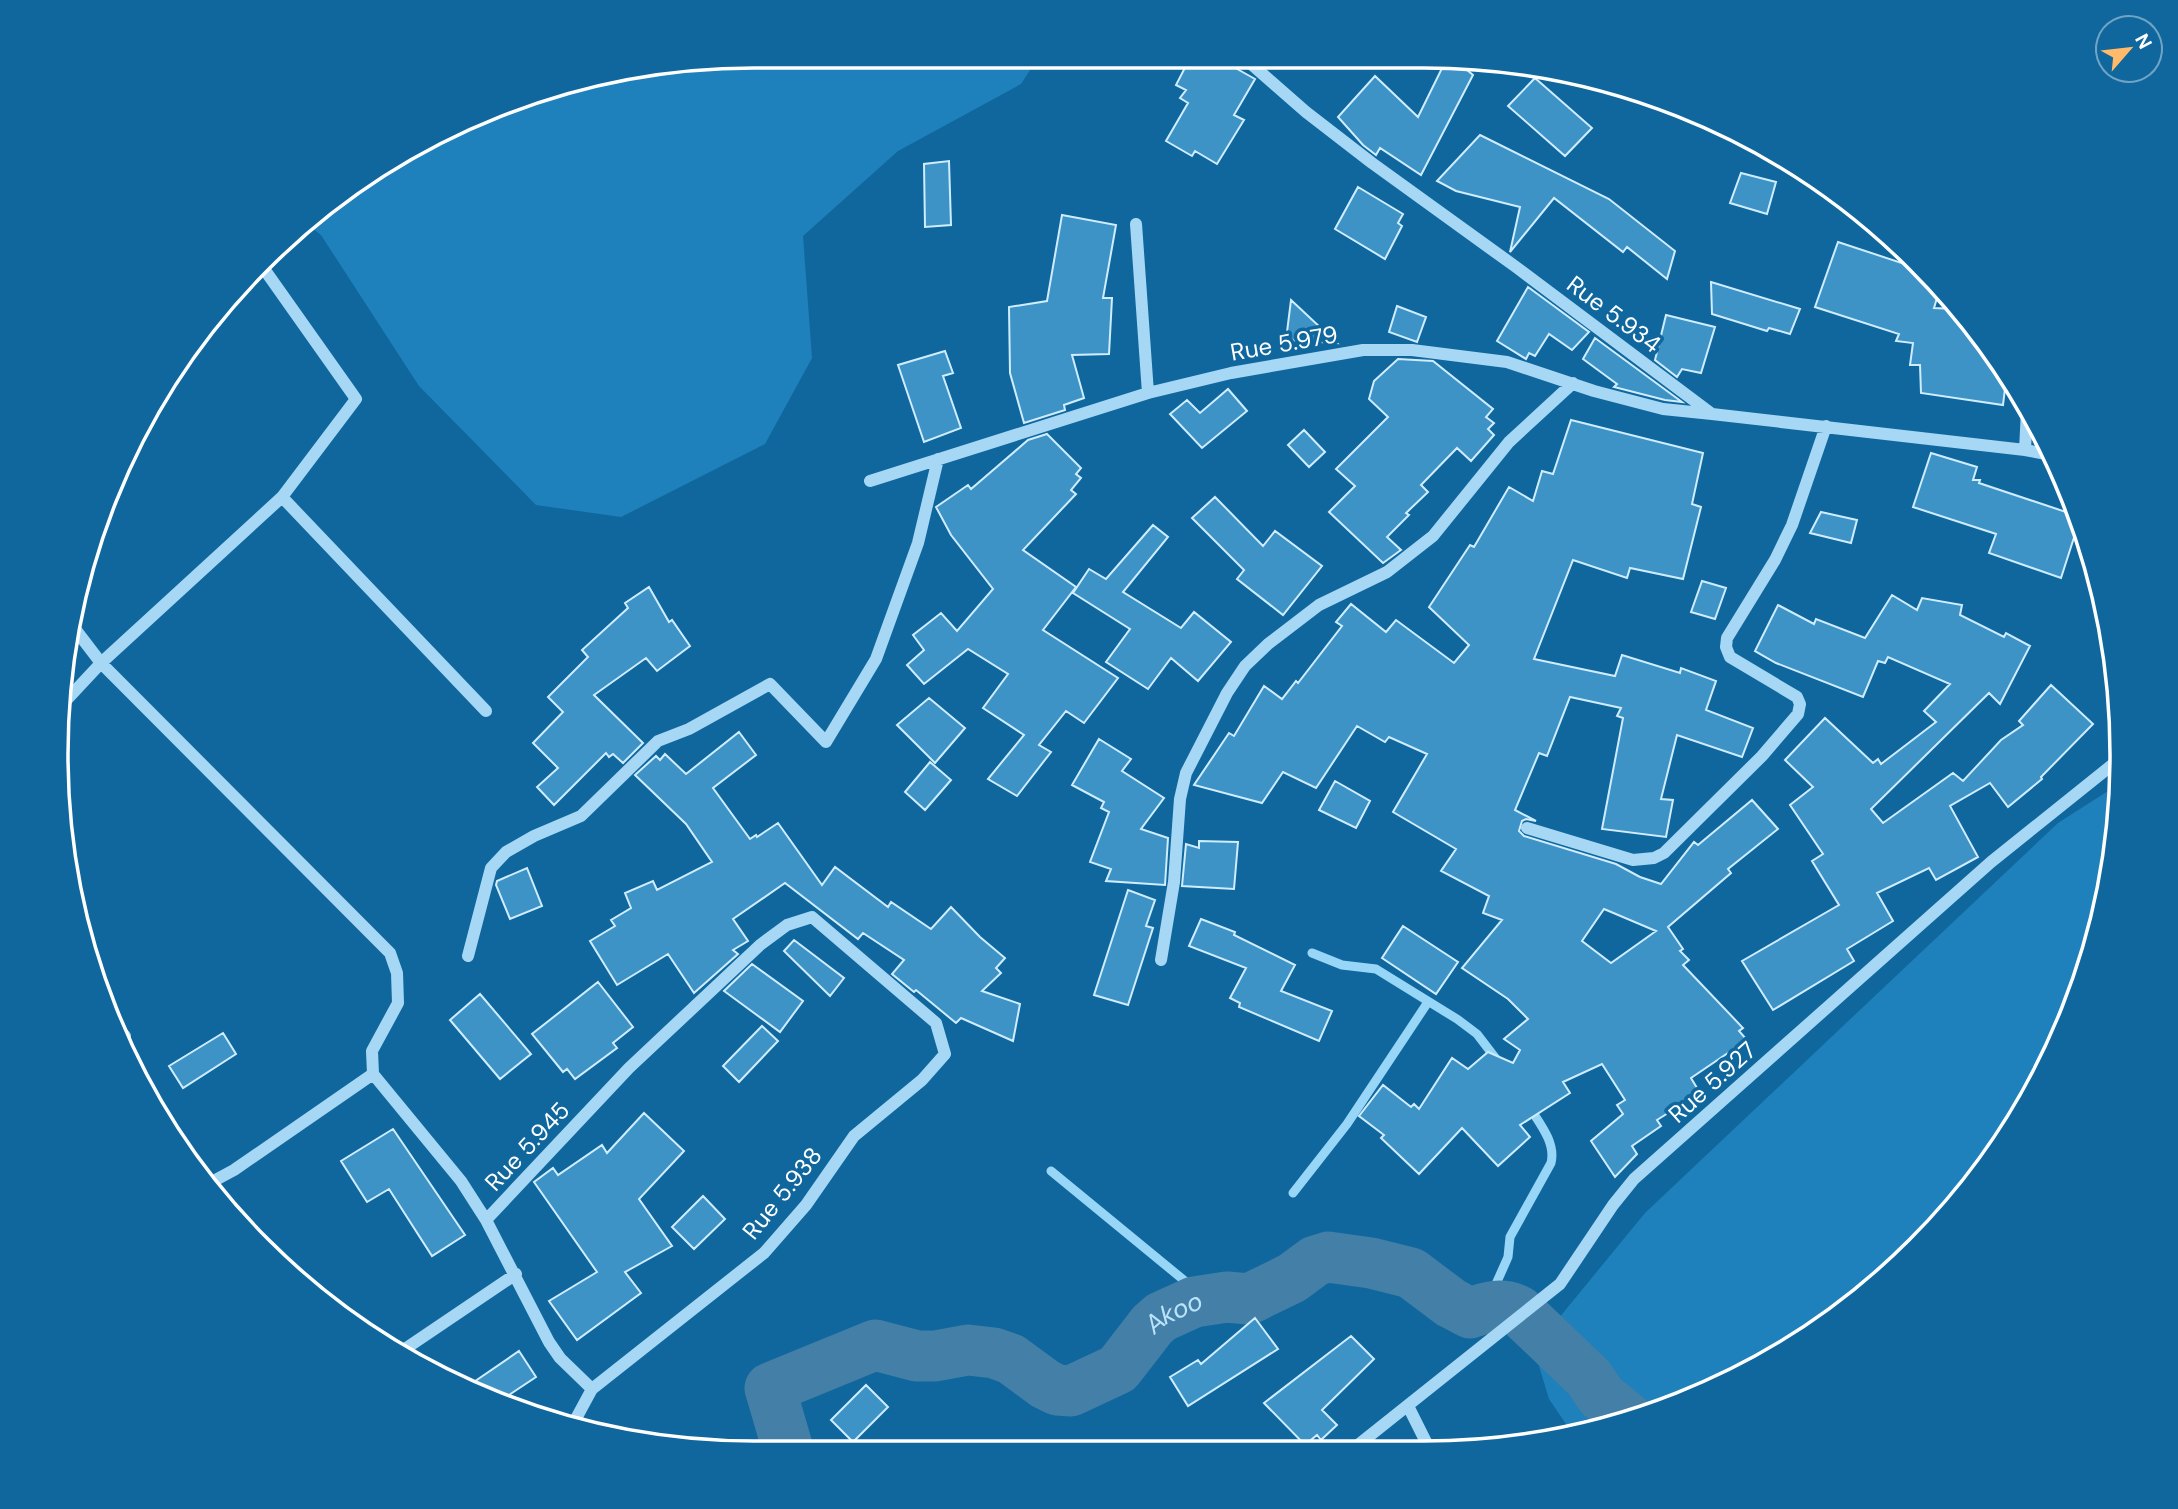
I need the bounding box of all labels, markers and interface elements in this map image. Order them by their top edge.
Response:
north arrow [2094,14,2164,84]
text: N [2129,29,2158,53]
street label: Rue 5.934 [1561,268,1667,360]
street label: Rue 5.979 [1228,318,1340,368]
street label: Rue 5.927 [1662,1034,1762,1130]
street label: Rue 5.945 [478,1095,576,1197]
street label: Rue 5.938 [735,1140,829,1246]
water label: Akoo [1136,1283,1208,1342]

